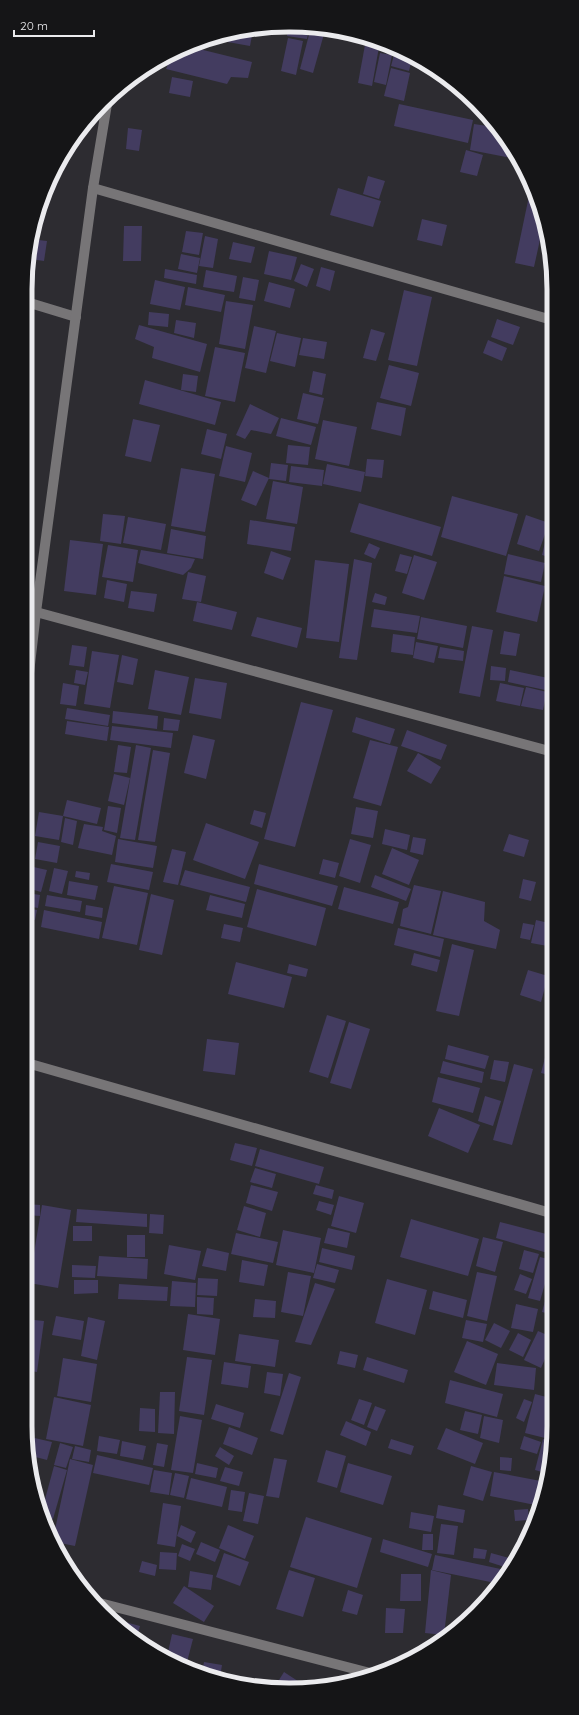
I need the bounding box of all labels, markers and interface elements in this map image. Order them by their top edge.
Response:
scale bar [14,12,94,38]
text: 20 m [20,18,48,33]

